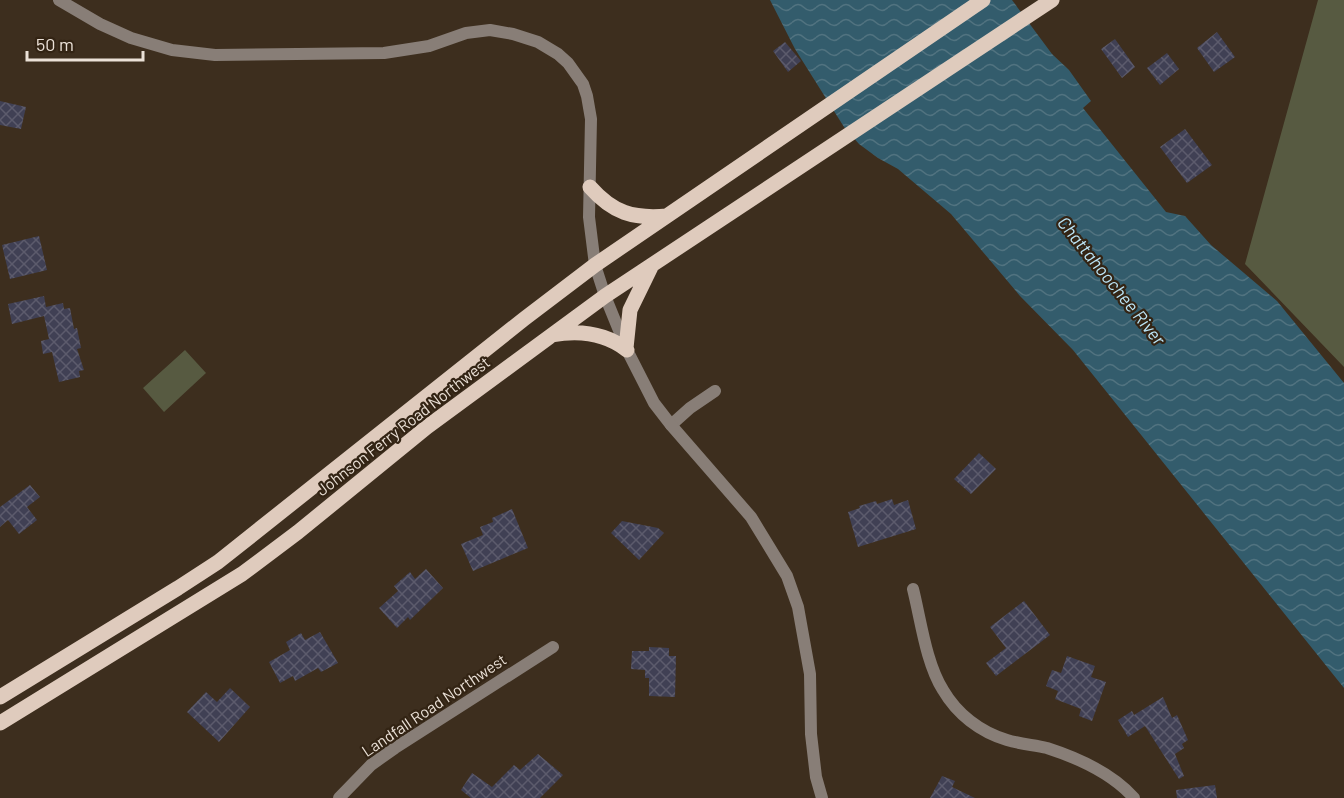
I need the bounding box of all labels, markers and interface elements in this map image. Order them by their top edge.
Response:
scale bar [27,24,142,62]
text: 50 m [36,33,74,55]
water label: Chattahoochee River [1053,212,1171,350]
street label: Johnson Ferry Road Northwest [312,352,493,499]
street label: Landfall Road Northwest [358,649,510,760]

